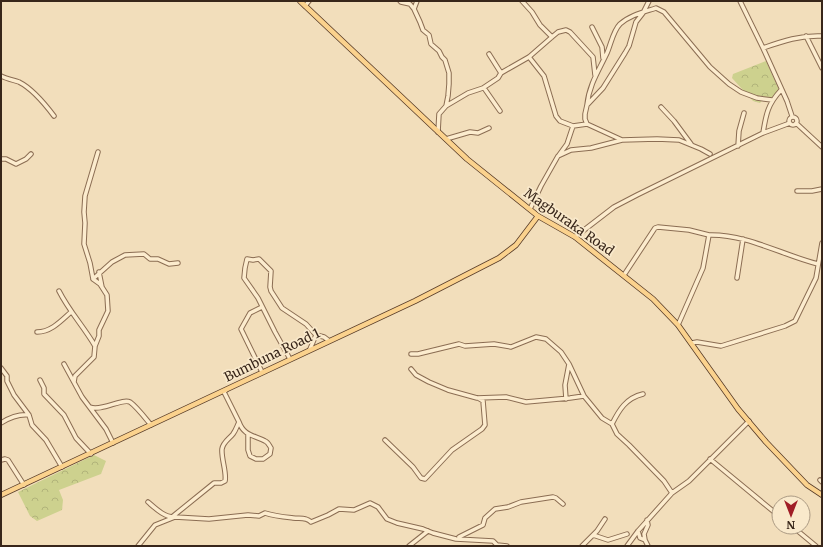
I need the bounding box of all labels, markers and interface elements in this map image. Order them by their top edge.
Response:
street label: Magburaka Road [521,185,617,259]
street label: Bumbuna Road 1 [221,324,323,386]
north arrow [771,495,811,535]
text: N [786,518,795,532]

